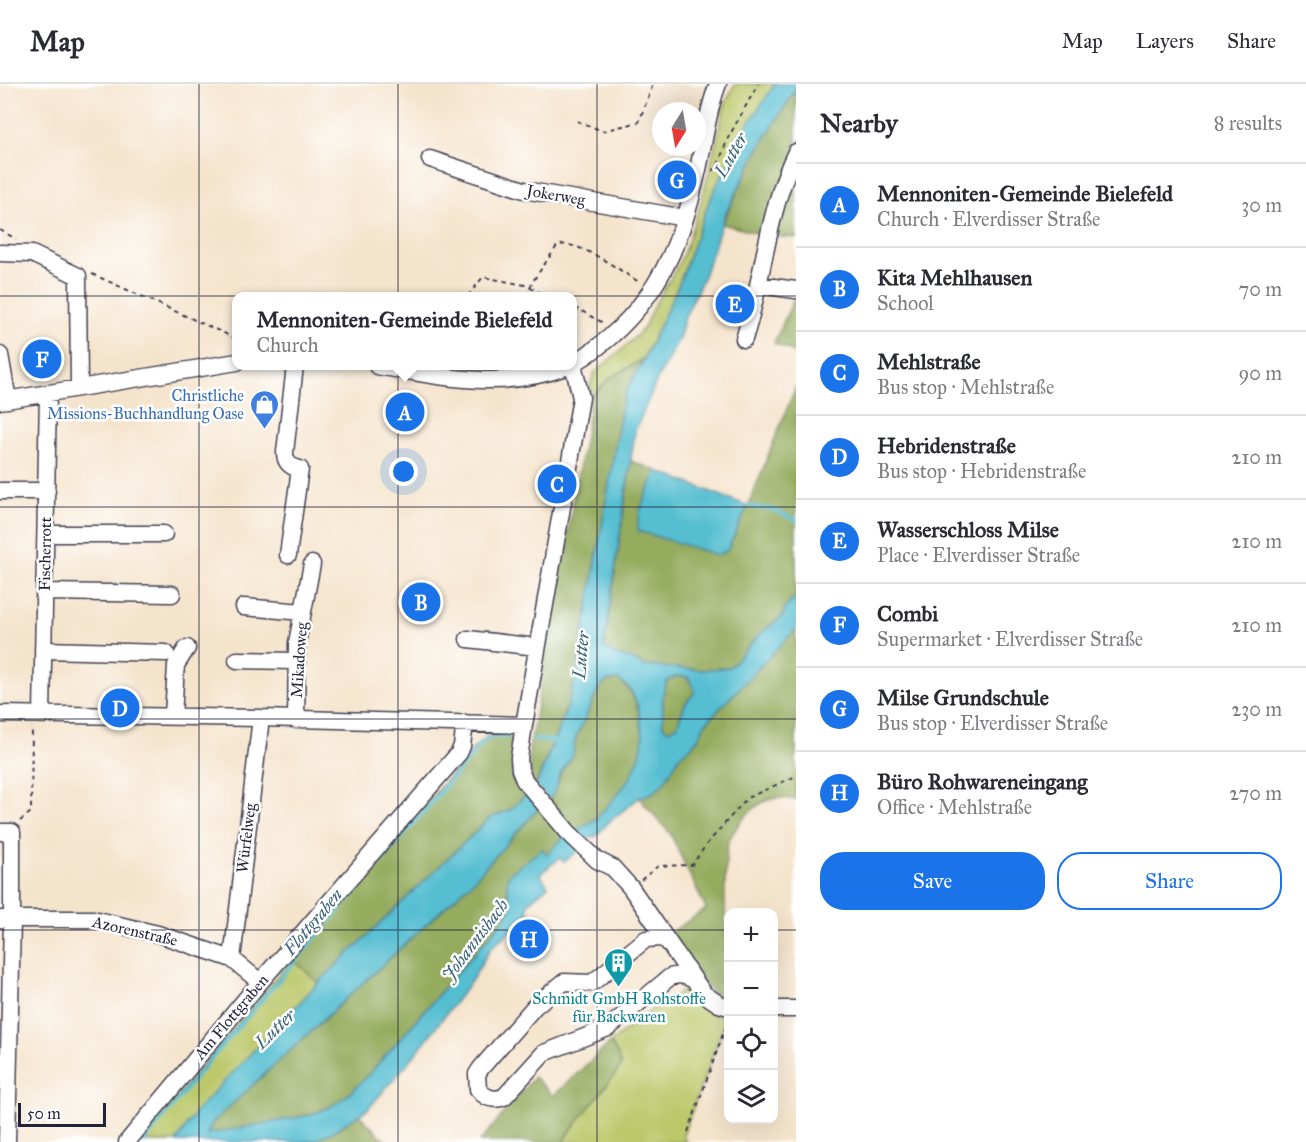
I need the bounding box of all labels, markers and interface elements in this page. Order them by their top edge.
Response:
text: Map [30,24,85,59]
text: Map [1062,28,1103,54]
text: Layers [1136,28,1194,54]
text: Share [1227,28,1276,54]
north arrow [652,102,706,156]
text: Nearby [820,107,898,139]
text: 8 results [1214,111,1282,135]
water label: Lutter [709,128,753,182]
pin: G [658,158,696,202]
street label: Jokerweg [523,180,587,211]
text: Mennoniten-Gemeinde Bielefeld [877,180,1173,207]
text: A [833,193,846,217]
text: 30 m [1241,193,1282,217]
text: Church · Elverdisser Straße [877,207,1100,231]
text: Kita Mehlhausen [877,264,1032,291]
text: B [833,277,846,301]
text: 70 m [1239,277,1282,301]
pin: E [716,282,754,326]
text: School [877,291,934,315]
popup [232,292,577,370]
text: Mennoniten-Gemeinde Bielefeld [256,306,553,333]
text: Church [256,333,319,357]
pin: F [22,336,62,382]
text: Mehlstraße [877,348,981,375]
text: C [833,361,846,385]
text: 90 m [1239,361,1282,385]
text: Bus stop · Mehlstraße [877,375,1054,399]
place label: Christliche Missions-Buchhandlung Oase [47,386,244,424]
shop icon: Christliche Missions-Buchhandlung Oase [249,388,281,430]
pin: A [386,390,424,434]
text: Hebridenstraße [877,432,1016,459]
text: D [832,445,847,469]
text: 210 m [1232,445,1282,469]
your location [389,457,418,486]
text: Bus stop · Hebridenstraße [877,459,1086,483]
pin: C [538,462,576,506]
street label: Fischerrott [35,516,55,591]
text: Wasserschloss Milse [877,516,1059,543]
text: E [832,529,847,553]
text: 210 m [1232,529,1282,553]
text: Place · Elverdisser Straße [877,543,1080,567]
pin: B [402,580,440,624]
text: Combi [877,600,938,627]
text: F [833,613,846,637]
text: 210 m [1232,613,1282,637]
street label: Mikadoweg [287,621,312,698]
text: Supermarket · Elverdisser Straße [877,627,1143,651]
water label: Lutter [568,629,594,681]
text: Milse Grundschule [877,684,1049,711]
pin: D [100,686,140,730]
text: G [832,697,847,721]
text: 230 m [1231,697,1282,721]
text: Bus stop · Elverdisser Straße [877,711,1108,735]
text: Büro Rohwareneingang [877,768,1087,795]
text: H [831,781,848,805]
text: 270 m [1229,781,1282,805]
text: Office · Mehlstraße [877,795,1032,819]
street label: Würfelweg [232,802,261,874]
button: Save [820,852,1045,910]
button: Share [1057,852,1282,910]
water label: Flottgraben [278,884,348,961]
water label: Johannisbach [436,895,513,986]
map controls [724,908,778,1124]
button: + [724,908,778,962]
street label: Azorenstraße [90,912,180,950]
pin: H [510,916,548,962]
building icon: Schmidt GmbH Rohstoffe für Backwaren [603,946,635,988]
button: − [724,962,778,1016]
street label: Am Flottgraben [189,970,273,1065]
place label: Schmidt GmbH Rohstoffe für Backwaren [532,989,706,1026]
water label: Lutter [249,1003,301,1054]
button: locate [724,1016,778,1070]
button: layers [724,1070,778,1124]
scale bar [18,1100,106,1128]
text: 50 m [27,1104,61,1123]

